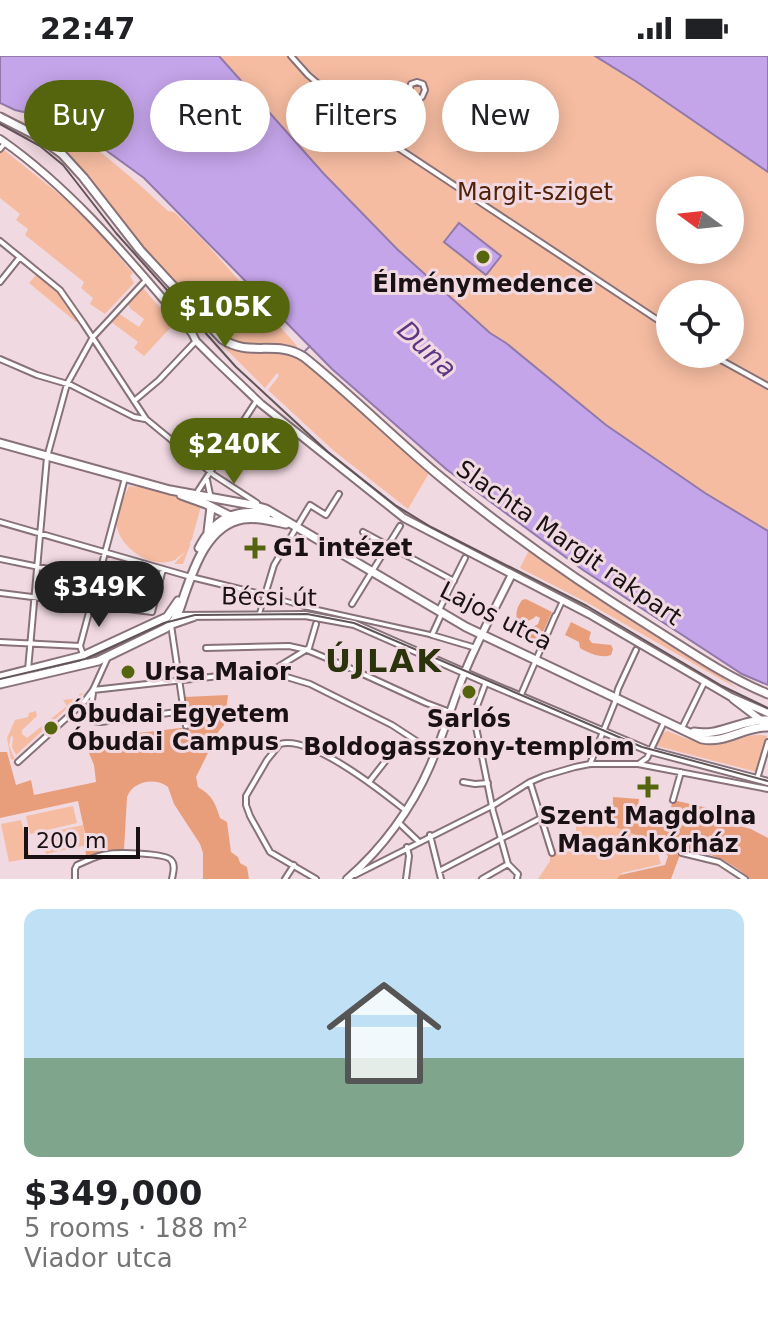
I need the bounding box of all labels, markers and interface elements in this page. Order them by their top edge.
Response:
text: 22:47 [40,11,136,46]
chip: Buy [24,80,134,152]
chip: Rent [150,80,270,152]
chip: Filters [286,80,426,152]
chip: New [442,80,559,152]
north arrow [656,176,744,264]
map controls [656,176,744,368]
park label: Margit-sziget [457,178,613,206]
marker: Élménymedence [474,248,492,266]
place label: Élménymedence [373,269,593,298]
button: locate [656,280,744,368]
pin: $105K [169,281,281,349]
text: $105K [179,292,271,322]
water label: Duna [392,315,462,383]
pin: $240K [178,418,290,486]
text: $240K [188,429,280,459]
street label: Slachta Margit rakpart [451,455,687,631]
place label: G1 intézet [273,534,413,562]
marker: G1 intézet [244,537,266,559]
pin: $349K [43,561,155,629]
text: $349K [53,572,145,602]
street label: Lajos utca [435,576,557,656]
street label: Bécsi út [221,582,317,612]
district label: ÚJLAK [325,641,443,680]
place label: Ursa Maior [144,658,291,686]
marker: Ursa Maior [119,663,137,681]
marker: Sarlós Boldogasszony-templom [460,683,478,701]
place label: Óbudai Egyetem Óbudai Campus [67,698,290,756]
place label: Sarlós Boldogasszony-templom [303,705,635,761]
marker: Óbudai Egyetem Óbudai Campus [42,719,60,737]
marker: Szent Magdolna Magánkórház [637,776,659,798]
place label: Szent Magdolna Magánkórház [540,802,756,858]
scale bar [24,823,140,859]
text: 200 m [36,828,106,853]
icon: home [312,961,456,1105]
text: $349,000 [24,1173,203,1213]
text: 5 rooms · 188 m² [24,1213,248,1243]
text: Viador utca [24,1243,173,1273]

